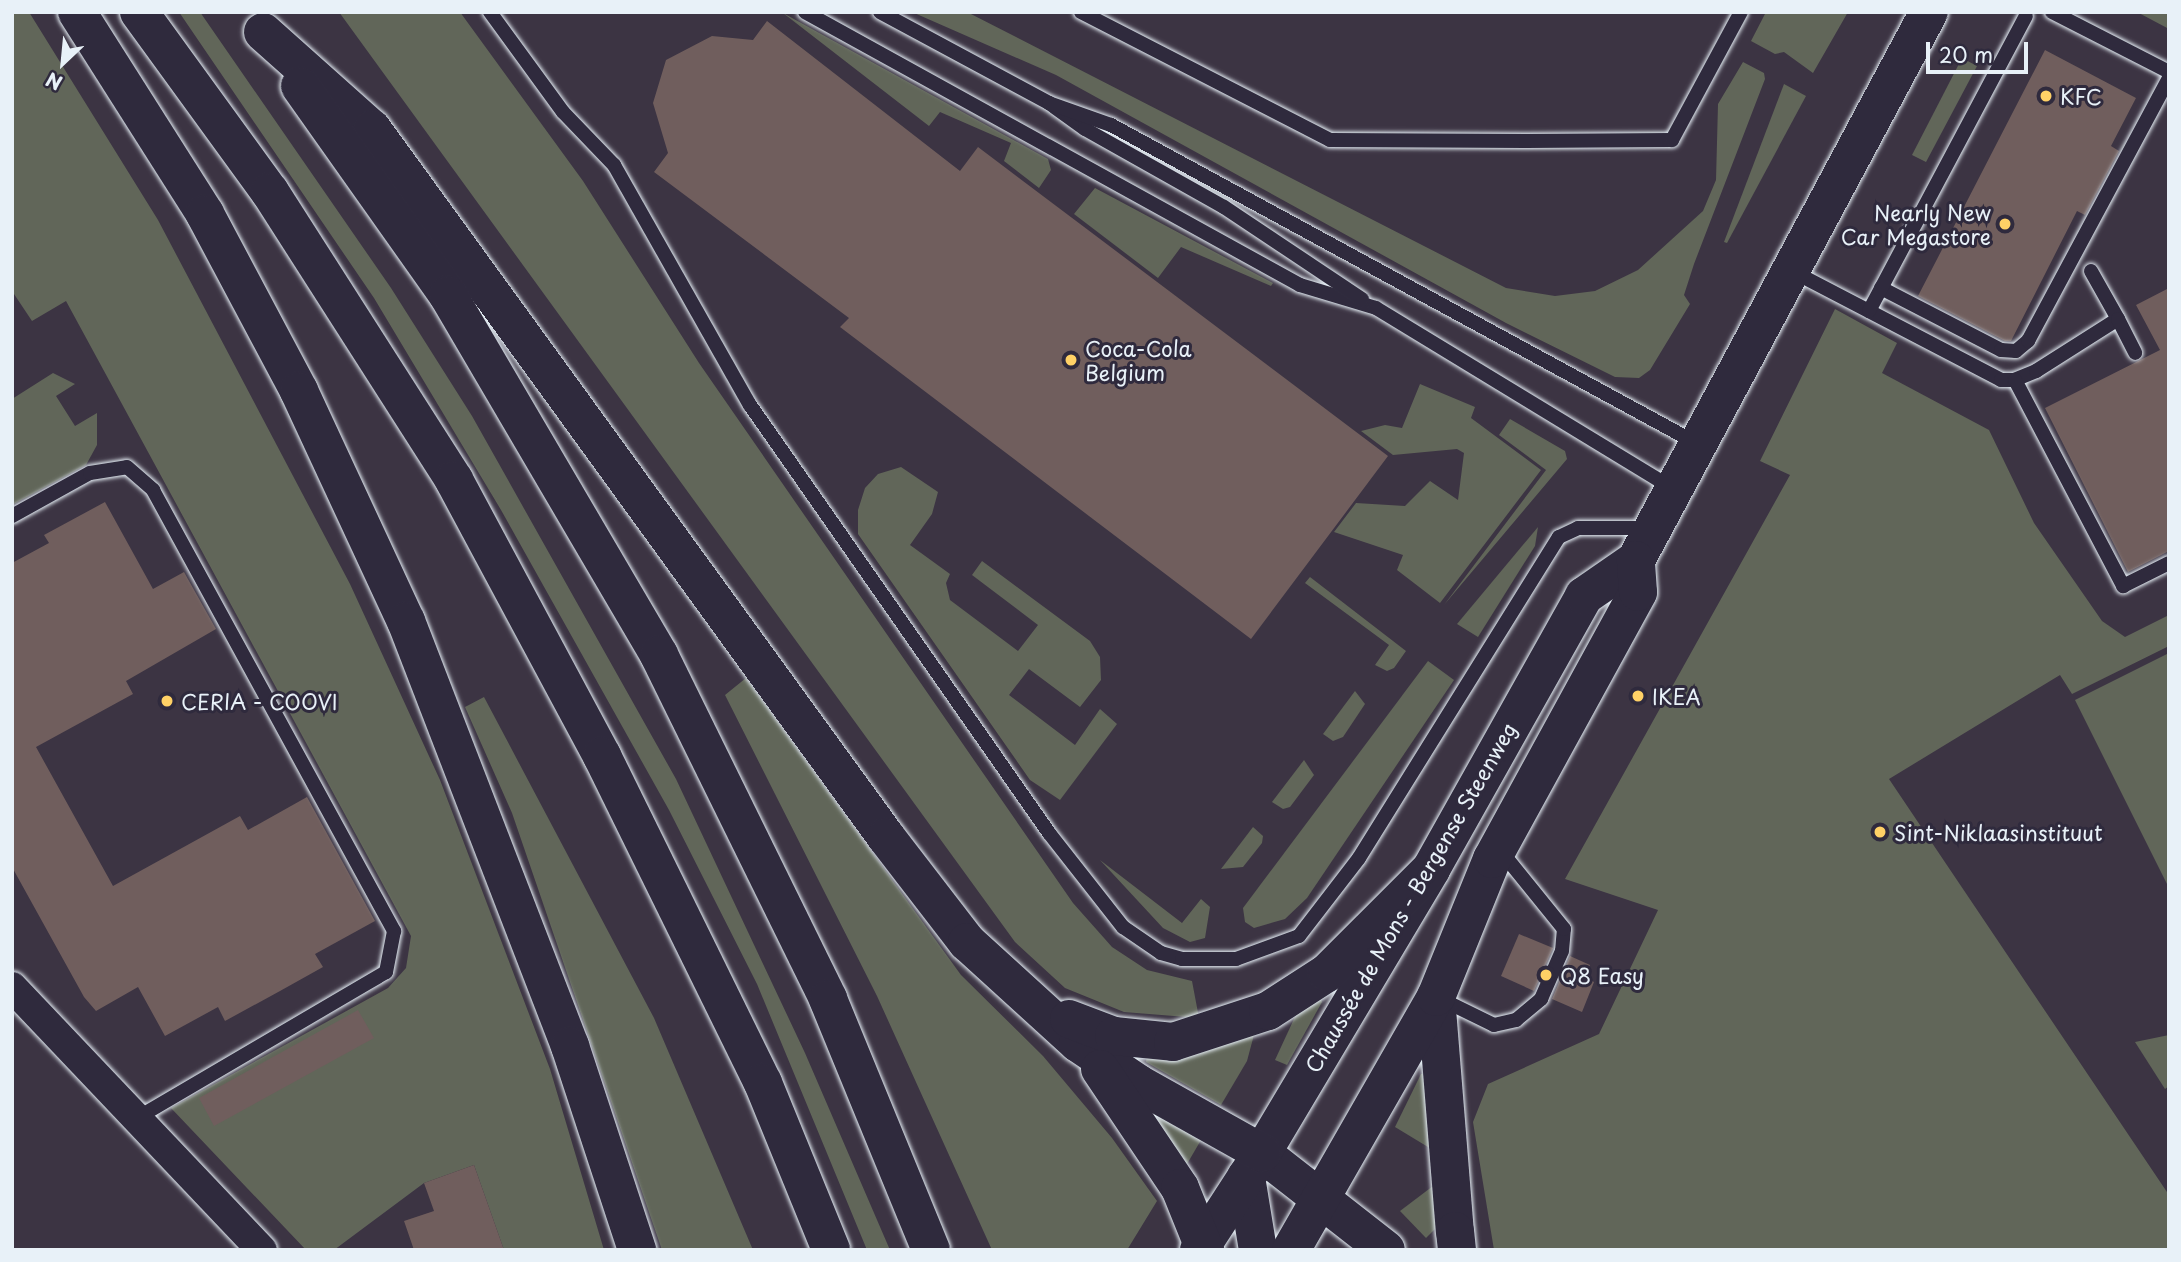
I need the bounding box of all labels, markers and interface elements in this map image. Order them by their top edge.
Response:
north arrow [28,28,98,98]
scale bar [1929,28,2030,72]
text: 20 m [1939,38,1993,70]
text: N [41,66,67,98]
place label: KFC [2060,83,2102,109]
marker: KFC [2038,88,2054,104]
place label: Nearly New Car Megastore [1841,199,1991,249]
marker: Nearly New Car Megastore [1997,216,2013,232]
place label: Coca-Cola Belgium [1085,335,1192,385]
marker: Coca-Cola Belgium [1063,352,1079,368]
place label: IKEA [1652,683,1701,709]
place label: CERIA - COOVI [181,688,339,714]
marker: IKEA [1630,688,1646,704]
marker: CERIA - COOVI [159,693,175,709]
street label: Chaussée de Mons - Bergense Steenweg [1299,717,1521,1077]
place label: Sint-Niklaasinstituut [1894,819,2102,845]
marker: Sint-Niklaasinstituut [1872,824,1888,840]
place label: Q8 Easy [1560,962,1643,988]
marker: Q8 Easy [1538,967,1554,983]

